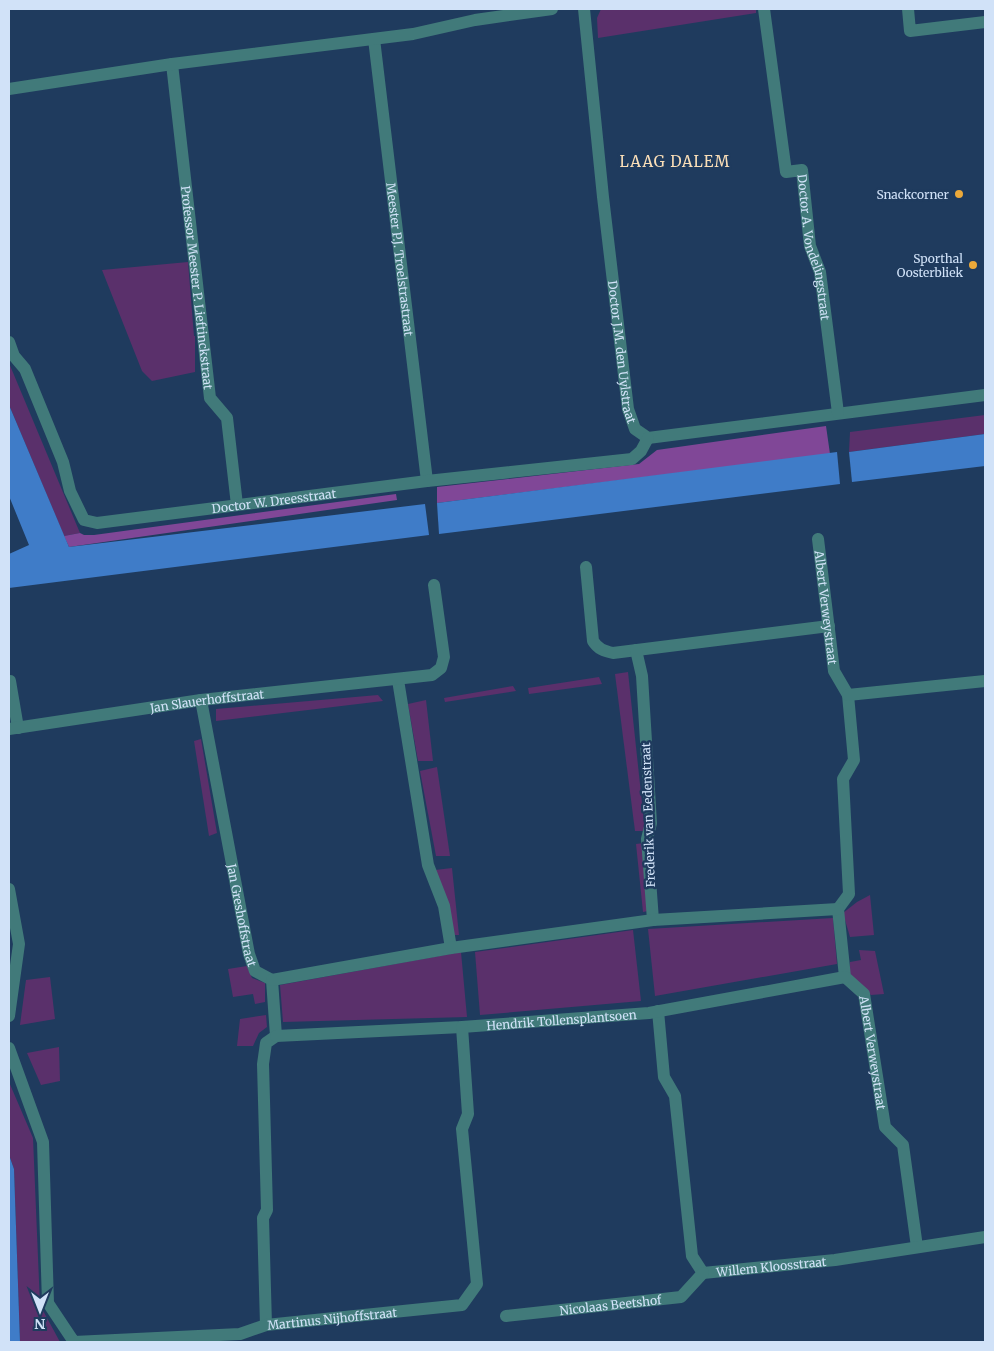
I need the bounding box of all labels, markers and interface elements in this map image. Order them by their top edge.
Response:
district label: LAAG DALEM [620,152,730,171]
street label: Doctor A. Vondelingstraat [795,173,834,321]
street label: Meester P.J. Troelstrastraat [384,182,417,337]
street label: Professor Meester P. Lieftinckstraat [178,185,217,391]
place label: Snackcorner [876,187,950,202]
marker: Snackcorner [953,188,965,200]
place label: Sporthal Oosterbliek [897,251,963,280]
marker: Sporthal Oosterbliek [967,259,979,271]
street label: Doctor J.M. den Uylstraat [605,280,640,426]
street label: Doctor W. Dreesstraat [211,485,337,516]
street label: Albert Verweystraat [812,548,841,666]
street label: Jan Slauerhoffstraat [148,686,265,715]
street label: Frederik van Eedenstraat [638,742,658,888]
street label: Jan Greshoffstraat [224,861,260,969]
street label: Albert Verweystraat [857,994,890,1111]
street label: Hendrik Tollensplantsoen [486,1006,637,1033]
street label: Willem Kloosstraat [715,1253,827,1279]
north arrow [15,1286,65,1336]
street label: Nicolaas Beetshof [559,1292,663,1318]
street label: Martinus Nijhoffstraat [267,1304,398,1332]
text: N [34,1315,46,1333]

